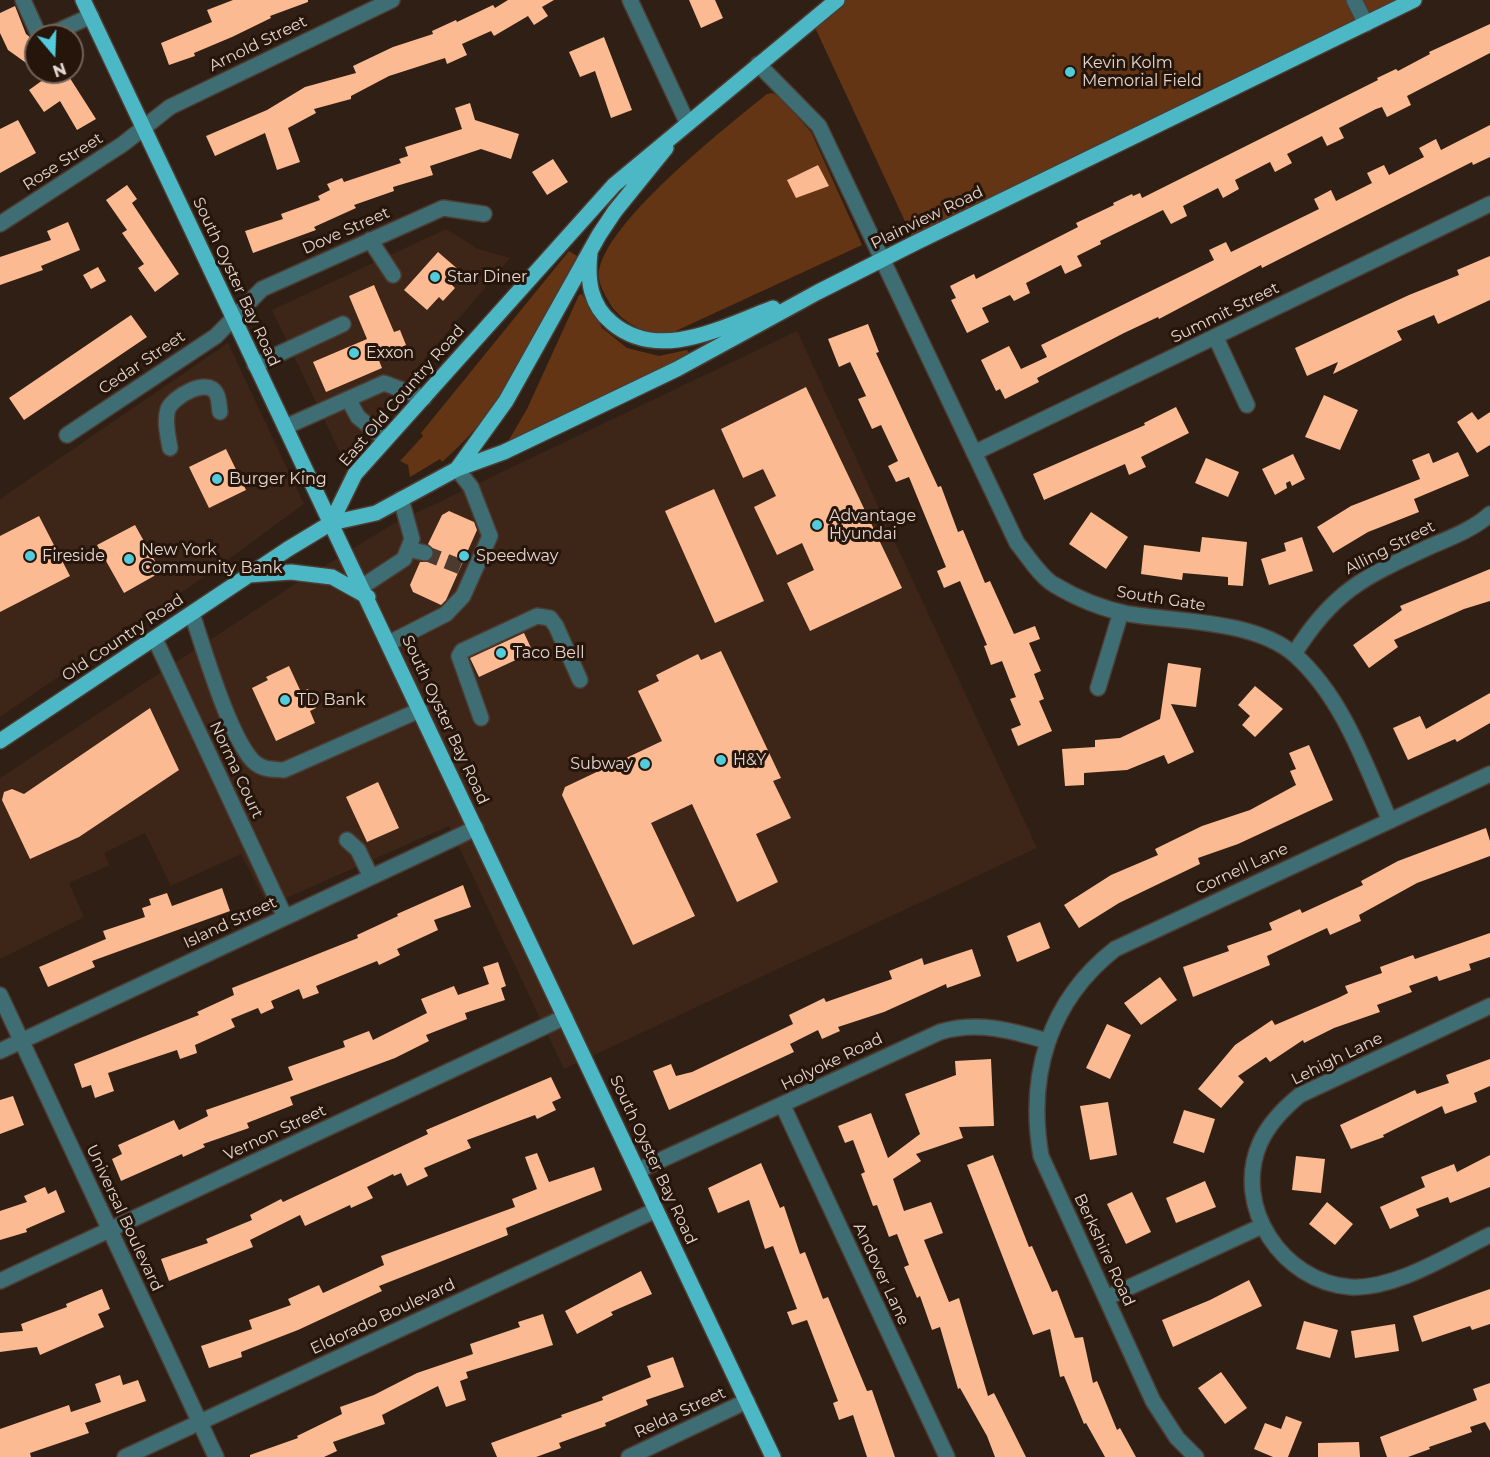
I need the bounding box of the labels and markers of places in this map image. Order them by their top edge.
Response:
place label: Kevin Kolm Memorial Field [1082,53,1202,91]
marker: Kevin Kolm Memorial Field [1063,65,1077,79]
place label: Star Diner [447,267,527,287]
marker: Star Diner [428,270,442,284]
place label: Exxon [366,343,414,363]
marker: Exxon [347,346,361,360]
place label: Burger King [229,469,327,489]
marker: Burger King [210,472,224,486]
place label: Advantage Hyundai [829,506,916,544]
marker: Advantage Hyundai [810,518,824,532]
place label: New York Community Bank [141,540,282,578]
place label: Fireside [42,546,105,566]
place label: Speedway [476,546,558,566]
marker: Fireside [23,549,37,563]
marker: Speedway [457,549,471,563]
marker: New York Community Bank [122,552,136,566]
place label: Taco Bell [513,643,585,663]
marker: Taco Bell [494,646,508,660]
place label: TD Bank [297,690,365,710]
marker: TD Bank [278,693,292,707]
place label: H&Y [733,750,766,770]
marker: H&Y [714,753,728,767]
place label: Subway [570,754,633,774]
marker: Subway [638,757,652,771]

